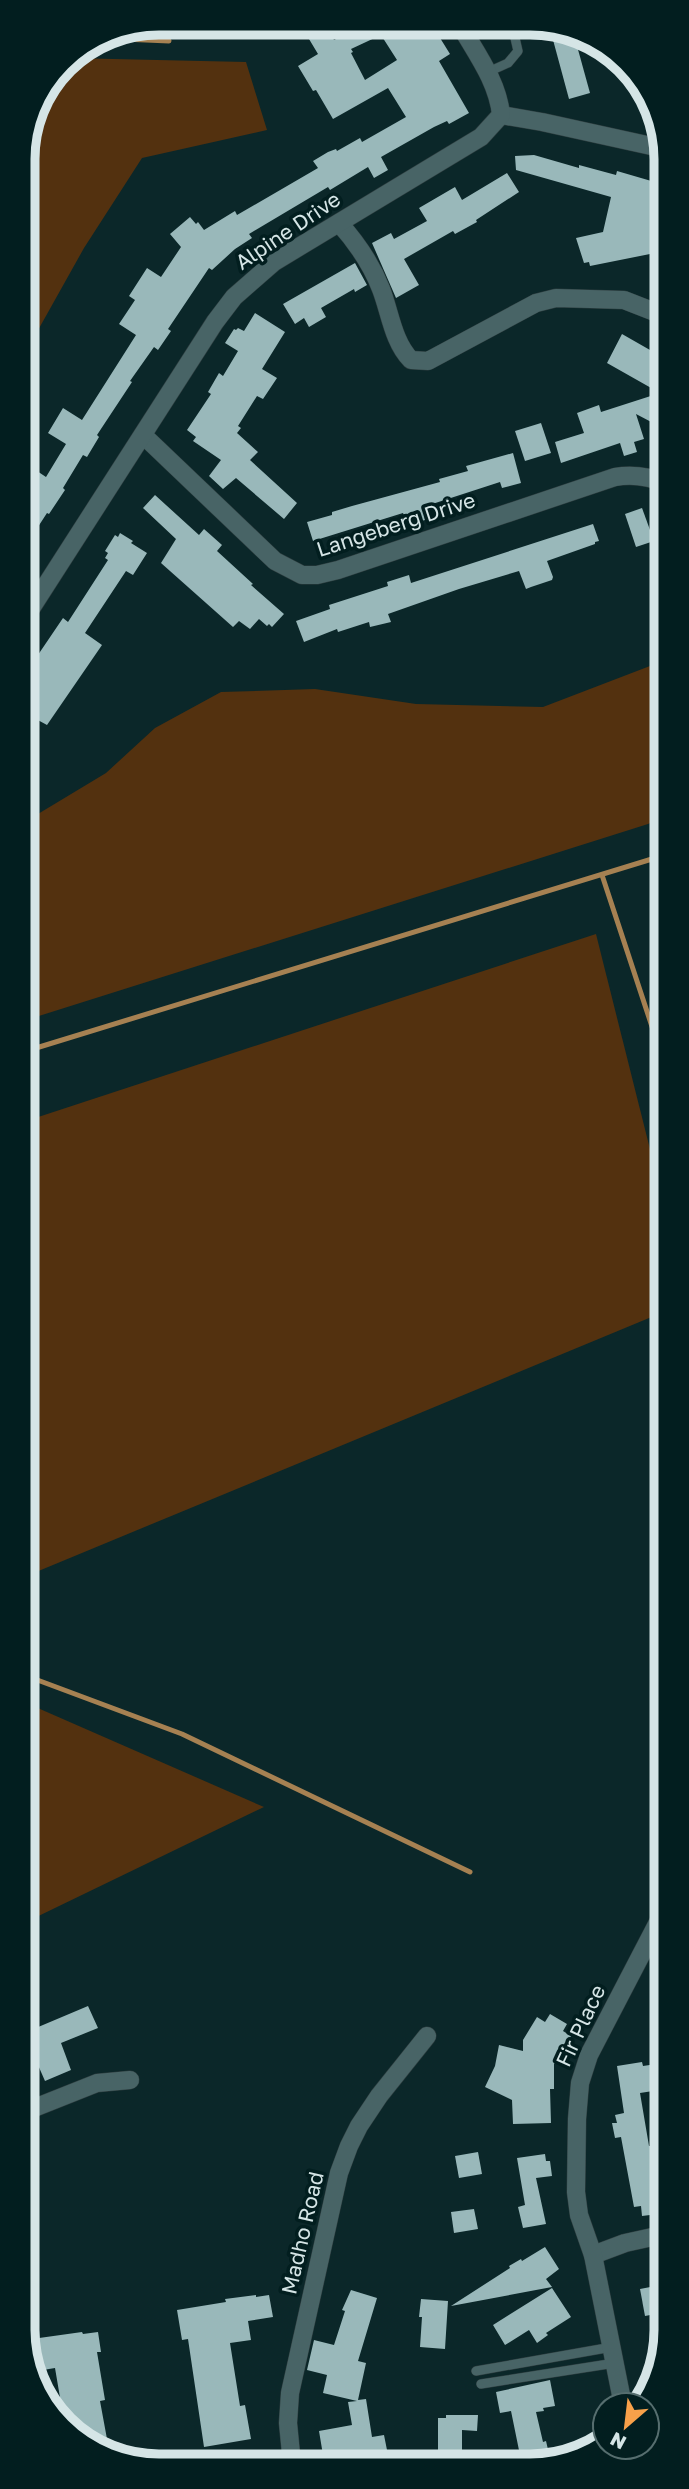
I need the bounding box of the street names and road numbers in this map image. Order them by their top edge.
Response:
street label: Alpine Drive [230,185,345,275]
street label: Langeberg Drive [313,486,478,562]
street label: Fir Place [550,1980,610,2071]
street label: Madho Road [275,2169,329,2297]

